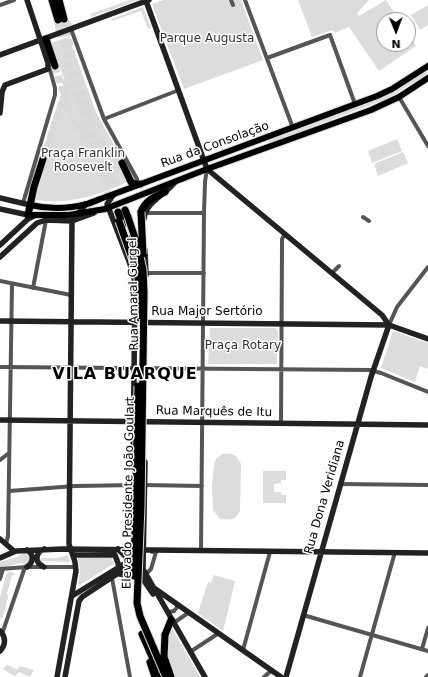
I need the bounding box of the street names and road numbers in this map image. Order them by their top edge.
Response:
street label: Rua da Consolação [159,119,271,171]
street label: Rua Amaral Gurgel [126,237,142,351]
street label: Rua Major Sertório [151,305,263,319]
street label: Elevado Presidente João Goulart [120,397,138,589]
street label: Rua Marquês de Itu [156,404,272,420]
street label: Rua Dona Veridiana [302,438,348,556]

